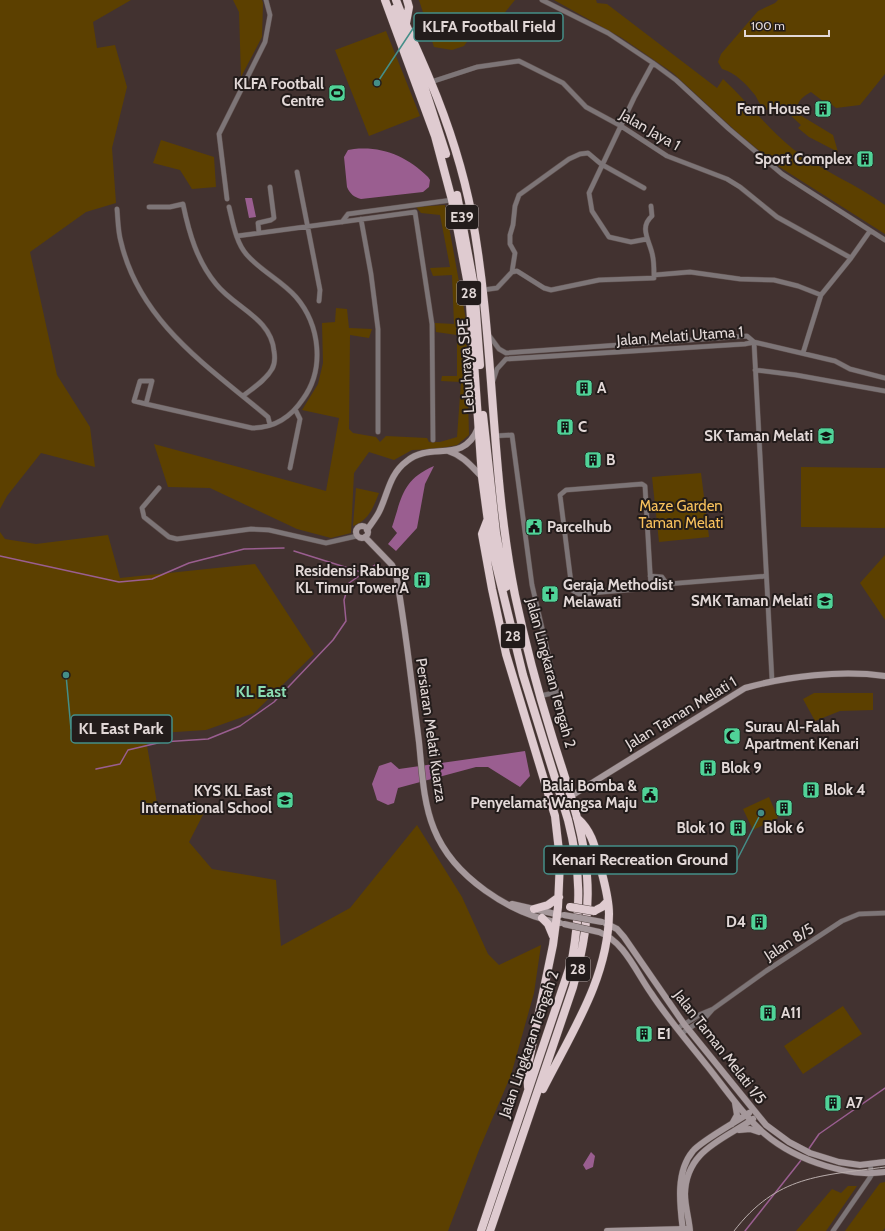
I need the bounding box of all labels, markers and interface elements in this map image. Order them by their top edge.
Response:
scale bar [745,12,829,38]
callout: KLFA Football Field [414,13,563,41]
text: KLFA Football Field [422,17,556,36]
text: 100 m [751,18,785,33]
place label: KLFA Football Centre [234,75,324,110]
sports icon: KLFA Football Centre [327,83,347,103]
building icon: Fern House [813,99,833,119]
place label: Fern House [737,100,810,118]
street label: Jalan Jaya 1 [616,105,683,155]
building icon: Sport Complex [855,149,875,169]
place label: Sport Complex [755,150,853,168]
road number: E39 [446,205,478,229]
road number: 28 [457,281,481,305]
street label: Lebuhraya SPE [454,318,478,414]
street label: Jalan Melati Utama 1 [615,323,744,349]
building icon: A [574,378,594,398]
place label: A [597,379,607,397]
building icon: C [555,417,575,437]
place label: C [578,418,587,436]
school or university icon: SK Taman Melati [816,426,836,446]
place label: SK Taman Melati [704,427,813,445]
building icon: B [583,450,603,470]
place label: B [606,451,615,469]
park label: Maze Garden Taman Melati [639,497,723,532]
public building icon: Parcelhub [524,517,544,537]
place label: Parcelhub [547,518,612,536]
place label: Residensi Rabung KL Timur Tower A [295,562,410,597]
building icon: Residensi Rabung KL Timur Tower A [412,570,432,590]
place label: Geraja Methodist Melawati [563,576,673,611]
church icon: Geraja Methodist Melawati [540,584,560,604]
school or university icon: SMK Taman Melati [815,591,835,611]
place label: SMK Taman Melati [691,592,812,610]
street label: Jalan Lingkaran Tengah 2 [522,595,580,750]
road number: 28 [501,624,525,648]
street label: Persiaran Melati Kuarza [412,657,450,804]
street label: Jalan Taman Melati 1 [621,673,740,754]
district label: KL East [236,682,287,701]
callout: KL East Park [71,715,172,743]
place label: Surau Al-Falah Apartment Kenari [745,718,859,753]
text: KL East Park [79,719,164,738]
mosque icon: Surau Al-Falah Apartment Kenari [722,726,742,746]
building icon: Blok 9 [698,758,718,778]
place label: Blok 9 [721,759,762,777]
place label: Balai Bomba & Penyelamat Wangsa Maju [470,777,638,812]
building icon: Blok 4 [801,780,821,800]
place label: Blok 4 [824,781,866,799]
place label: KYS KL East International School [141,782,272,817]
public building icon: Balai Bomba & Penyelamat Wangsa Maju [640,785,660,805]
school or university icon: KYS KL East International School [275,790,295,810]
building icon: Blok 6 [774,798,794,818]
building icon: Blok 10 [728,818,748,838]
place label: Blok 10 [677,819,725,837]
place label: Blok 6 [764,819,804,837]
callout: Kenari Recreation Ground [544,846,737,874]
text: Kenari Recreation Ground [552,850,728,869]
building icon: D4 [749,912,769,932]
place label: D4 [726,913,746,931]
street label: Jalan 8/5 [760,919,817,965]
road number: 28 [566,957,590,981]
street label: Jalan Lingkaran Tengah 2 [495,968,563,1121]
street label: Jalan Taman Melati 1/5 [669,986,770,1108]
building icon: A11 [758,1003,778,1023]
place label: A11 [781,1004,801,1022]
building icon: E1 [634,1024,654,1044]
place label: E1 [657,1025,671,1043]
building icon: A7 [823,1093,843,1113]
place label: A7 [846,1094,863,1112]

